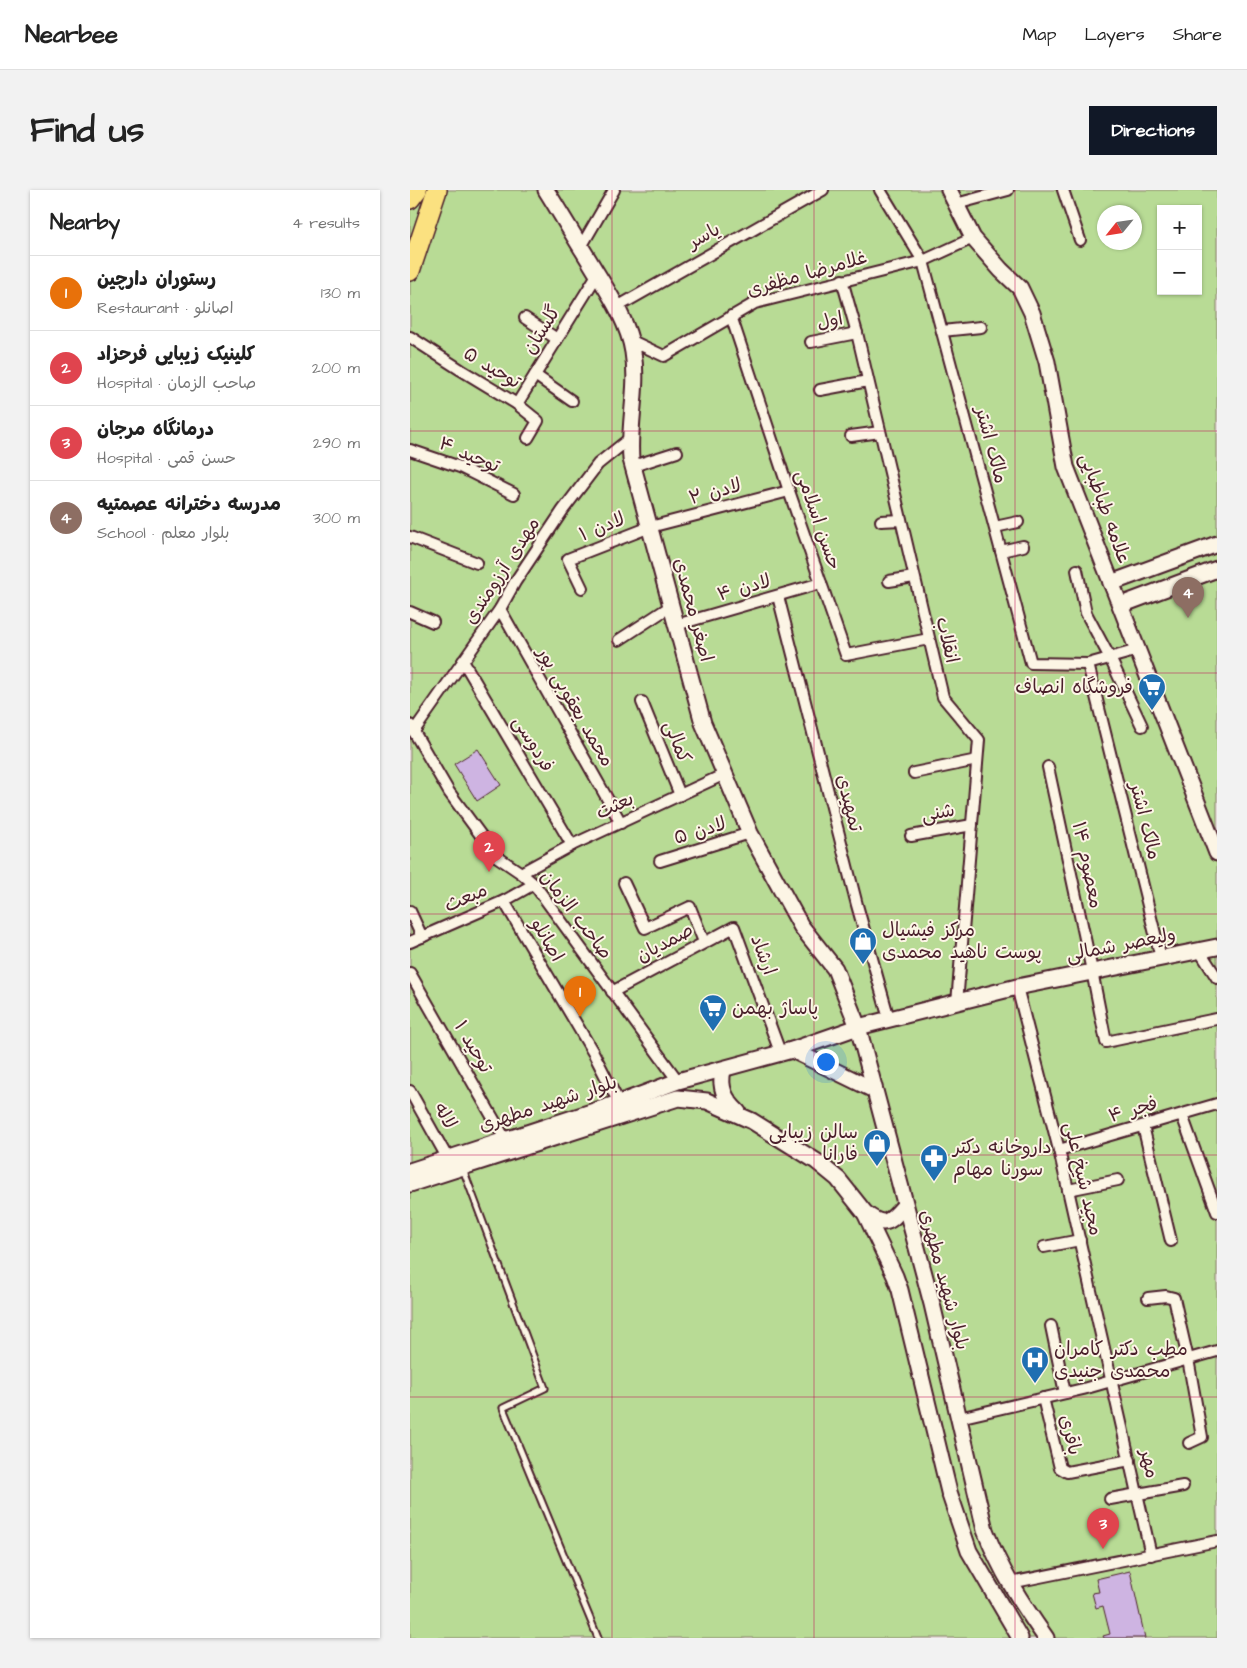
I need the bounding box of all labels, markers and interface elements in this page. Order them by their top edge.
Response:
text: Nearbee [25,18,118,52]
text: Map [1022,22,1056,47]
text: Layers [1084,22,1145,47]
text: Share [1173,22,1222,47]
text: Find us [30,106,144,155]
button: Directions [1089,106,1217,155]
north arrow [1097,205,1142,250]
map controls [1157,205,1202,295]
button: + [1157,205,1202,250]
text: Nearby [50,208,120,237]
text: 4 results [292,212,360,234]
street label: یاسر [681,216,725,257]
street label: غلامرضا مظفری [744,244,870,304]
button: − [1157,250,1202,295]
text: رستوران دارچین [97,266,216,293]
text: 1 [65,282,67,304]
text: 130 m [321,282,360,304]
text: Restaurant · اصانلو [97,297,233,319]
street label: گلستان [516,300,568,360]
street label: اول [815,305,845,337]
street label: توحید ۵ [458,340,526,396]
text: کلینیک زیبایی فرحزاد [97,341,255,368]
text: 2 [61,357,71,379]
text: 200 m [312,357,360,379]
text: Hospital · صاحب الزمان [97,372,256,394]
street label: مالک اشتر [967,401,1014,487]
text: درمانگاه مرجان [97,416,214,443]
street label: توحید ۴ [434,430,504,480]
text: 3 [62,432,70,454]
text: 290 m [313,432,360,454]
text: Hospital · حسن قمی [97,447,236,469]
street label: علامه طباطبایی [1072,449,1138,569]
street label: حسن اسلامی [788,466,848,574]
street label: لادن ۲ [686,472,744,512]
text: مدرسه دخترانه عصمتیه [97,491,281,518]
street label: لادن ۱ [575,506,629,548]
text: 4 [61,507,71,529]
text: 300 m [313,507,360,529]
street label: مهدی آرزومندی [457,512,547,630]
text: School · بلوار معلم [97,522,229,544]
street label: اصغر محمدی [666,555,720,665]
street label: لادن ۴ [714,567,774,609]
pin: 4 [1172,577,1204,618]
street label: انقلاب [929,614,965,666]
street label: محمد یعقوبی پور [529,640,620,772]
supermarket icon: فروشگاه انصاف [1137,672,1167,711]
place label: فروشگاه انصاف [1015,674,1133,701]
street label: فردوسی [506,711,560,777]
street label: کمالی [656,717,698,767]
street label: تمهیدی [829,772,869,835]
street label: مالک اشتر [1122,777,1168,863]
street label: بعثت [591,785,639,827]
street label: شنی [919,797,957,829]
street label: لادن ۵ [670,810,730,852]
street label: ۱۴ معصوم [1065,819,1109,911]
pin: 2 [473,831,505,872]
street label: صاحب الزمان [533,865,619,965]
street label: مبعث [440,877,492,919]
street label: اصانلو [523,912,570,967]
street label: صمدیان [632,917,698,969]
place label: مرکز فیشیال پوست ناهید محمدی [882,917,1042,966]
street label: ولیعصر شمالی [1064,921,1178,969]
shop icon: مرکز فیشیال پوست ناهید محمدی [848,926,878,965]
street label: ارشاد [743,931,783,979]
pin: 1 [564,976,596,1017]
supermarket icon: پاساژ بهمن [698,993,728,1032]
place label: پاساژ بهمن [732,995,818,1022]
street label: توحید ۱ [447,1016,499,1079]
your location [813,1049,839,1075]
street label: بلوار شهید مطهری [475,1069,621,1139]
street label: فجر ۴ [1105,1090,1161,1130]
street label: لاله [427,1098,463,1134]
place label: سالن زیبایی فارانا [769,1119,858,1168]
street label: مجید شیخ علی [1057,1120,1109,1238]
shop icon: سالن زیبایی فارانا [862,1128,892,1167]
place label: داروخانه دکتر سورنا مهام [951,1134,1052,1183]
pharmacy icon: داروخانه دکتر سورنا مهام [919,1143,949,1182]
street label: بلوار شهید مطهری [912,1207,976,1353]
place label: مطب دکتر کامران محمدی جنیدی [1054,1336,1188,1385]
hospital icon: مطب دکتر کامران محمدی جنیدی [1020,1345,1050,1384]
street label: باقری [1052,1412,1088,1458]
street label: مهر [1132,1445,1165,1481]
pin: 3 [1087,1508,1119,1549]

